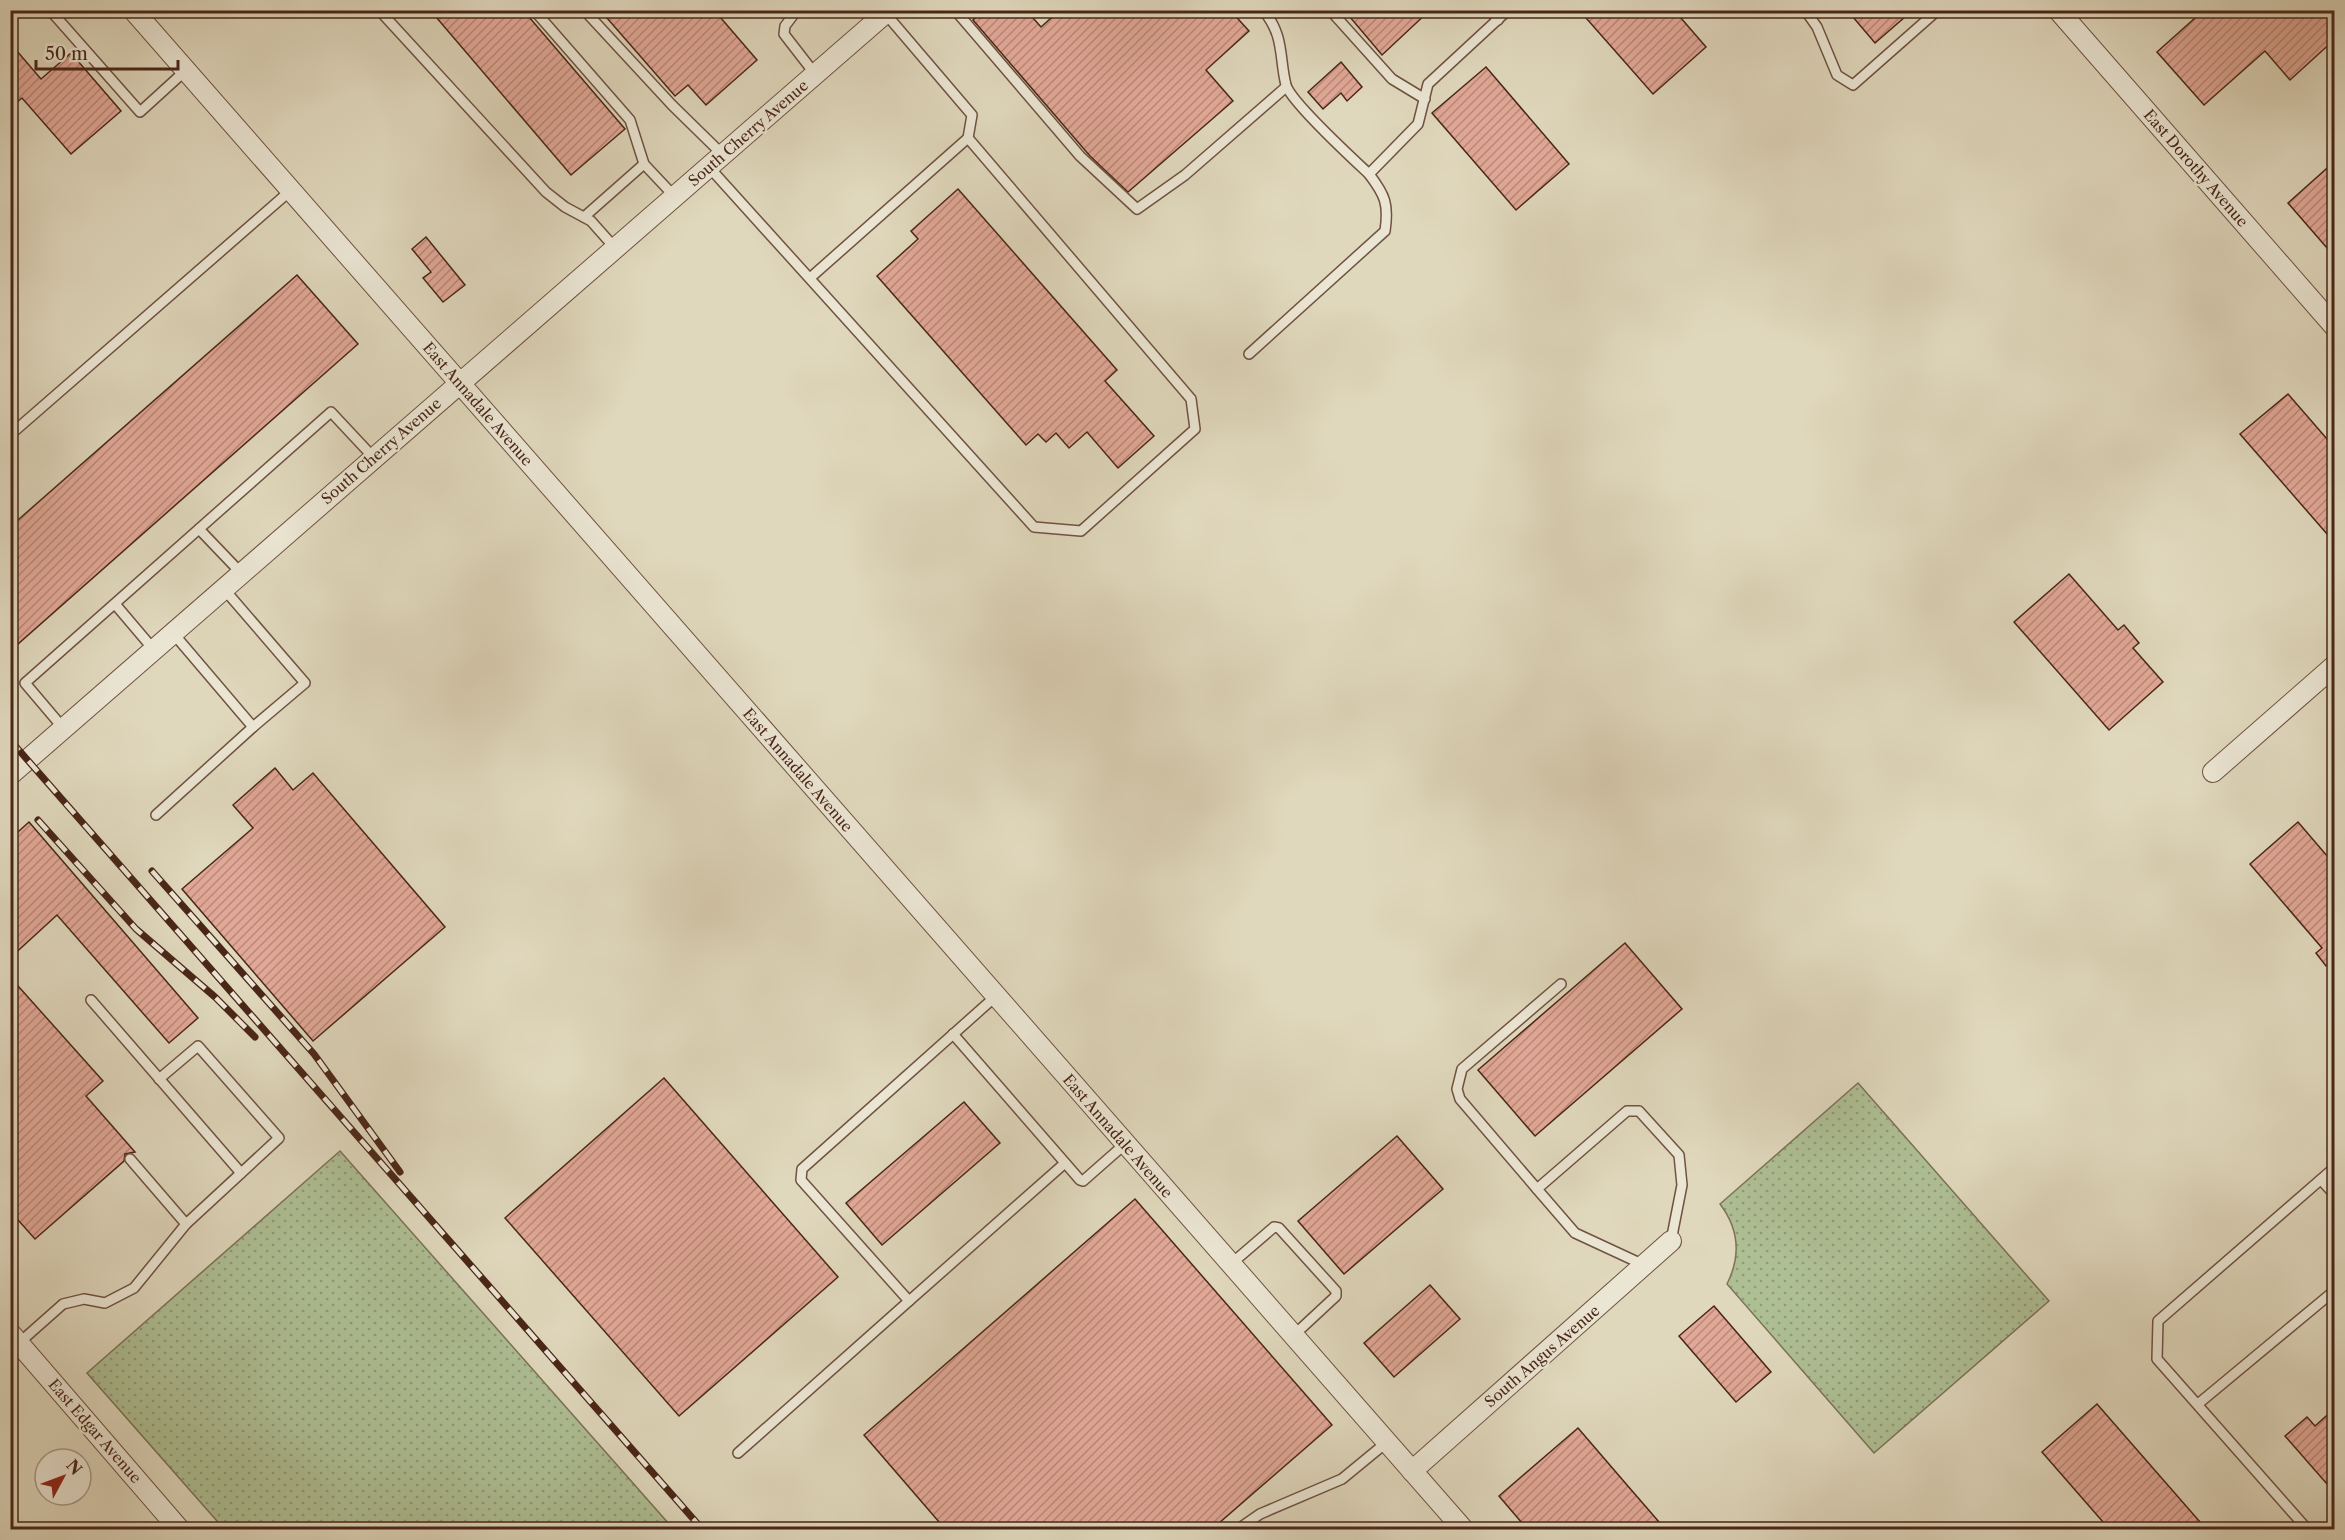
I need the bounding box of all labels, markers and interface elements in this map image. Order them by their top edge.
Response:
scale bar [36,33,178,71]
text: 50 m [45,43,88,65]
street label: South Cherry Avenue [684,76,812,190]
street label: East Dorothy Avenue [2140,105,2252,231]
street label: East Annadale Avenue [419,338,537,470]
street label: South Cherry Avenue [317,394,445,508]
street label: East Annadale Avenue [739,704,857,836]
street label: East Annadale Avenue [1059,1070,1177,1202]
street label: South Angus Avenue [1481,1301,1603,1411]
street label: East Edgar Avenue [45,1375,145,1487]
north arrow [33,1447,93,1507]
text: N [62,1455,86,1479]

